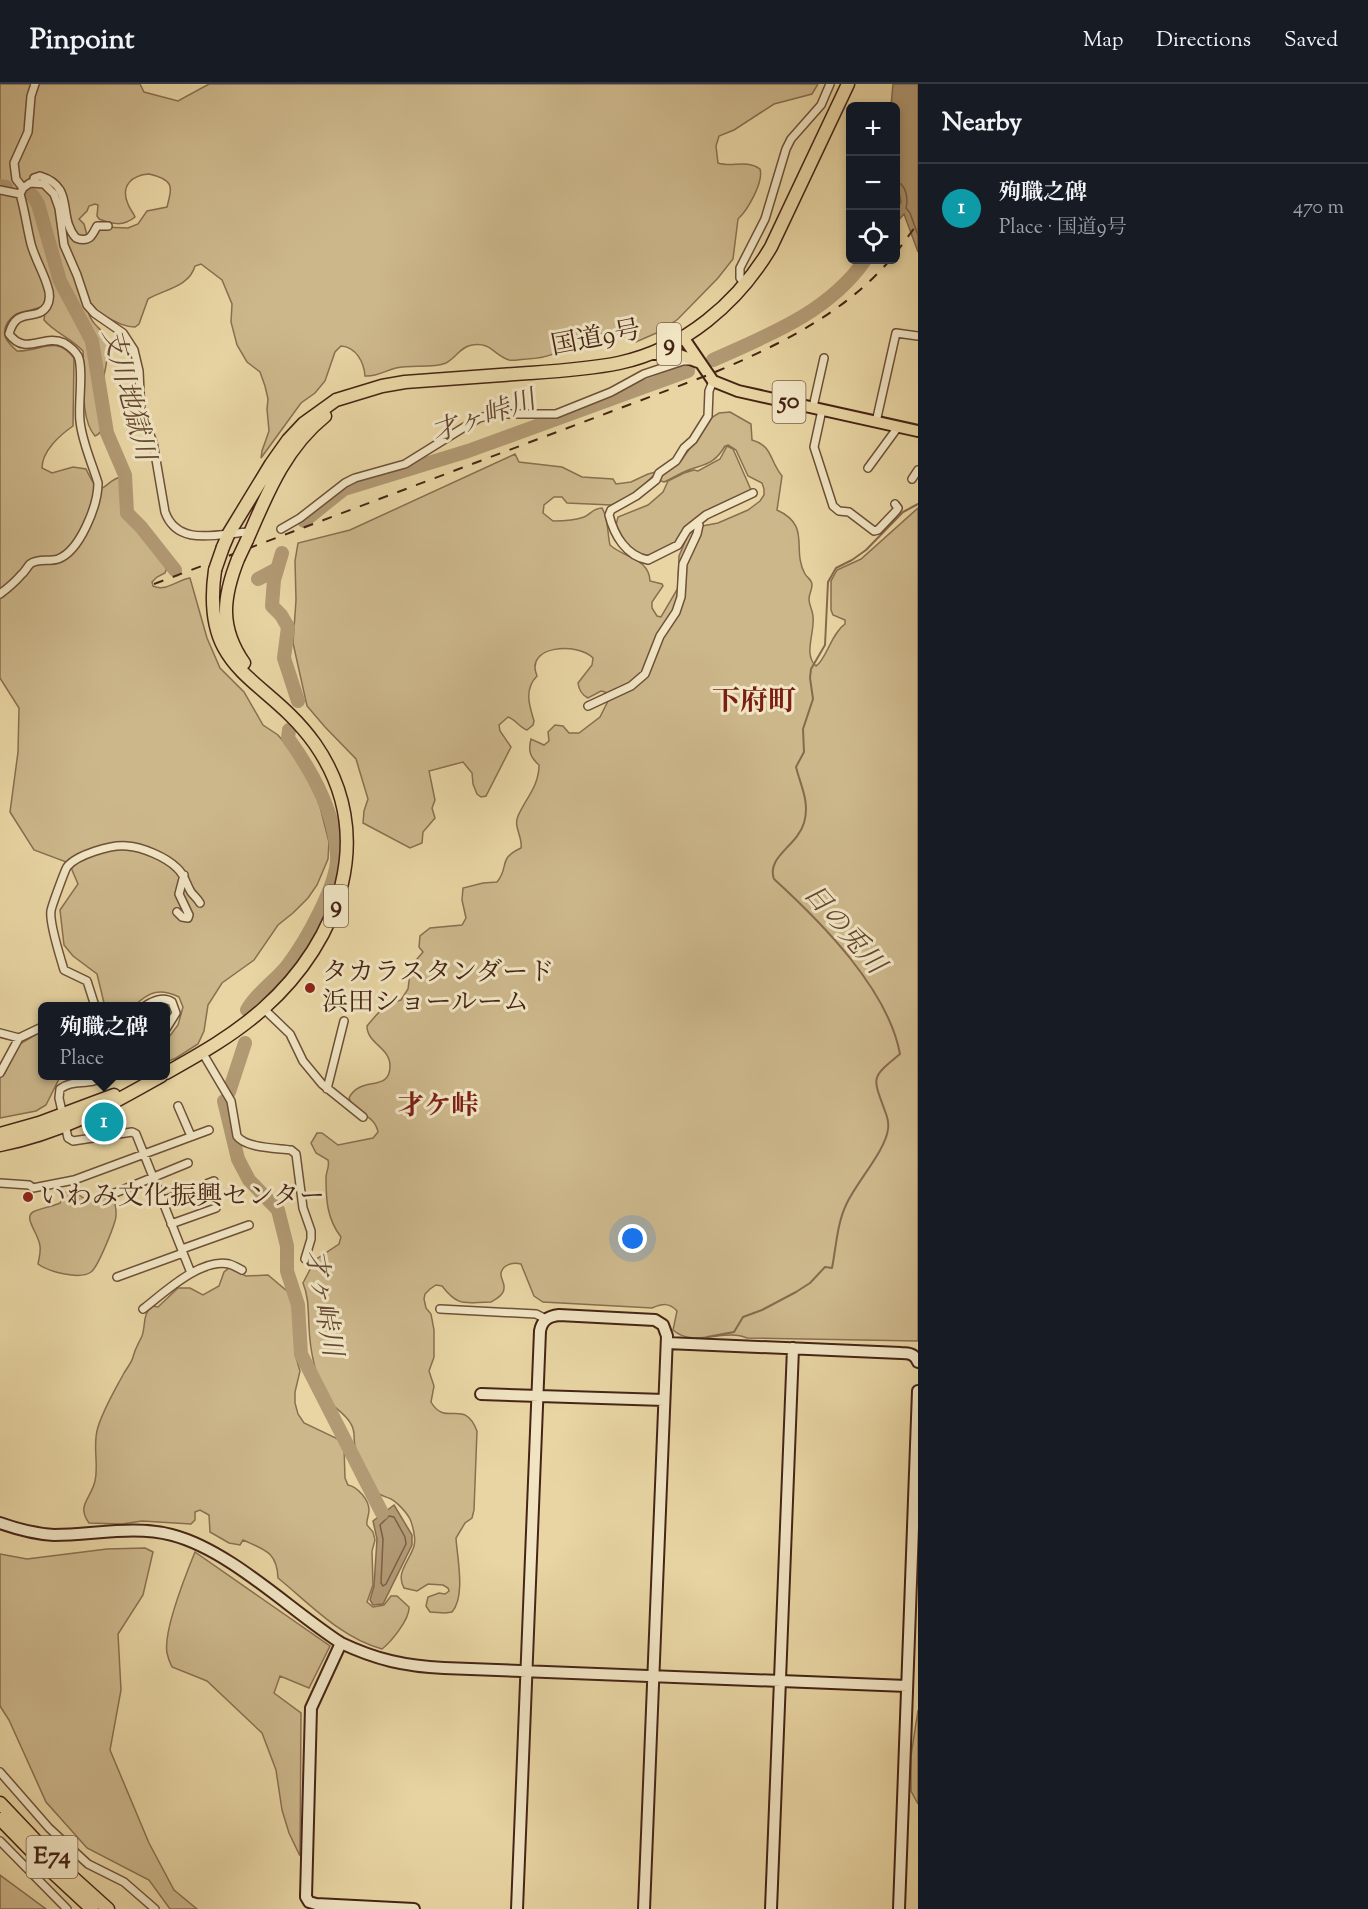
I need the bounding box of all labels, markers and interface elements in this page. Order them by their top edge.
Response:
text: Pinpoint [30,21,134,61]
text: Map [1083,26,1123,56]
text: Directions [1156,26,1251,56]
text: Saved [1284,26,1338,56]
map controls [846,102,900,264]
button: + [846,102,900,156]
text: Nearby [942,105,1022,142]
button: − [846,156,900,210]
text: 殉職之碑 [999,178,1087,210]
text: 1 [958,194,965,223]
text: 470 m [1293,194,1344,223]
button: locate [846,210,900,264]
text: Place · 国道9号 [999,214,1126,243]
street label: 国道9号 [548,312,644,366]
road number: 9 [657,323,681,365]
water label: 支川地獄川 [91,325,164,468]
water label: 才ヶ峠川 [427,381,544,454]
road number: 50 [772,381,806,423]
district label: 下府町 [712,683,796,723]
water label: 日の兎川 [793,876,895,986]
road number: 9 [324,885,348,927]
place label: タカラスタンダード 浜田ショールーム [322,955,554,1022]
marker: タカラスタンダード 浜田ショールーム [303,981,317,995]
popup [38,1002,170,1080]
text: 殉職之碑 [60,1013,148,1045]
text: Place [60,1045,104,1074]
district label: 才ケ峠 [398,1088,479,1127]
pin: 1 [84,1100,124,1144]
place label: いわみ文化振興センター [40,1179,325,1216]
marker: いわみ文化振興センター [21,1190,35,1204]
your location [618,1224,647,1253]
water label: 才ヶ峠川 [293,1246,351,1363]
road number: E74 [26,1836,78,1878]

